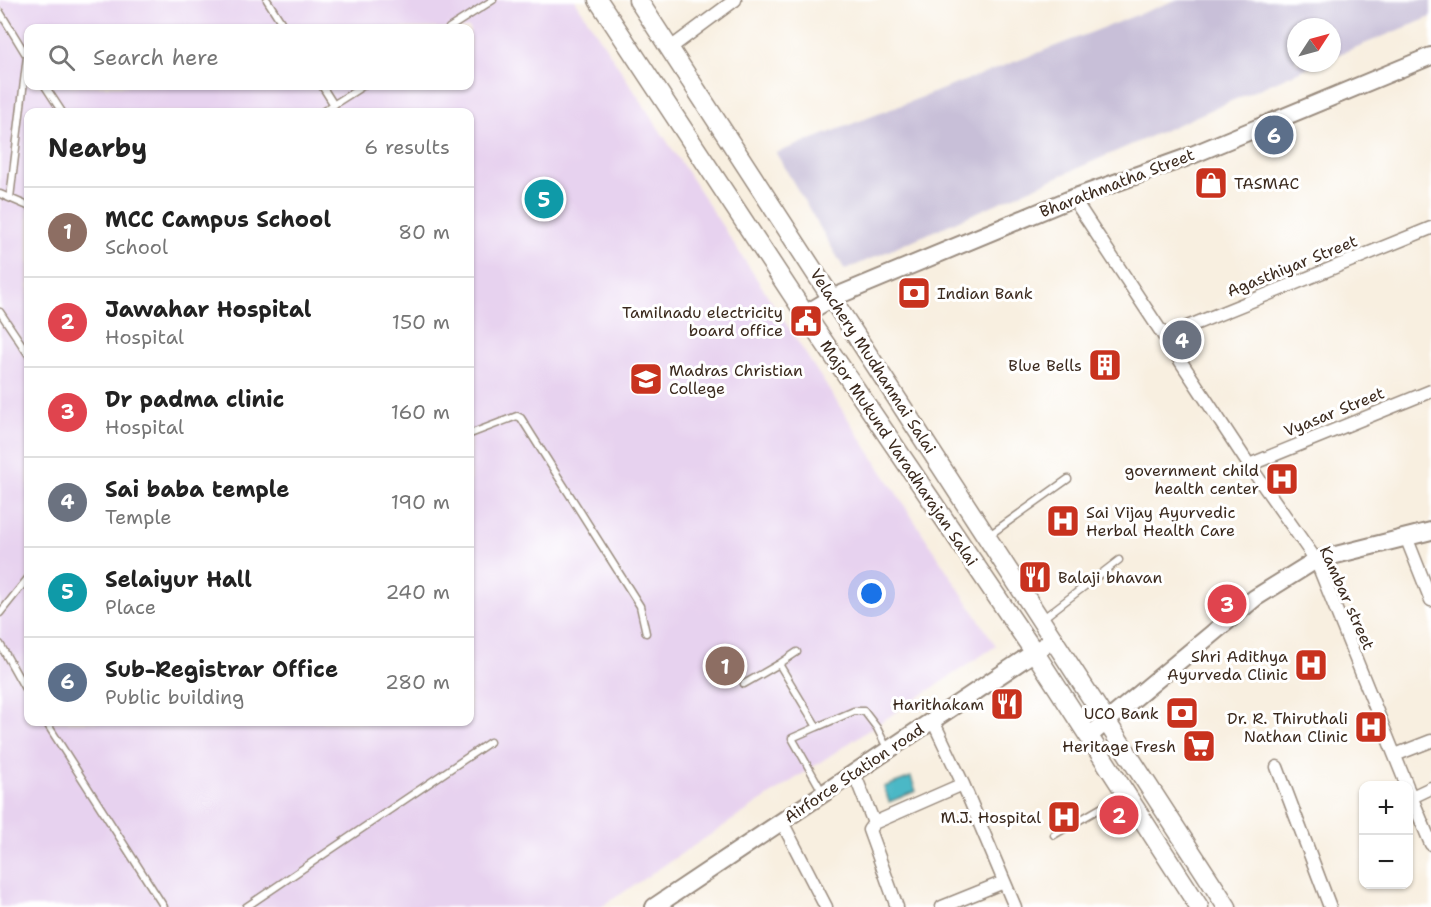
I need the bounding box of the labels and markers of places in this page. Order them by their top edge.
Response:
pin: 6 [1254,112,1294,158]
shop icon: TASMAC [1193,165,1229,201]
place label: TASMAC [1234,173,1300,194]
pin: 5 [524,176,564,222]
bank icon: Indian Bank [896,275,932,311]
place label: Indian Bank [937,283,1033,304]
place label: Tamilnadu electricity board office [622,302,783,341]
public building icon: Tamilnadu electricity board office [788,303,824,339]
pin: 4 [1162,318,1202,362]
building icon: Blue Bells [1087,347,1123,383]
place label: Blue Bells [1008,355,1082,376]
place label: Madras Christian College [669,360,803,399]
school or university icon: Madras Christian College [628,361,664,397]
place label: government child health center [1124,460,1259,499]
hospital icon: government child health center [1264,461,1300,497]
place label: Sai Vijay Ayurvedic Herbal Health Care [1086,502,1235,541]
hospital icon: Sai Vijay Ayurvedic Herbal Health Care [1045,503,1081,539]
restaurant icon: Balaji bhavan [1017,559,1053,595]
place label: Balaji bhavan [1058,567,1163,588]
pin: 3 [1208,582,1246,626]
pin: 1 [706,644,744,688]
place label: Shri Adithya Ayurveda Clinic [1167,646,1288,685]
hospital icon: Shri Adithya Ayurveda Clinic [1293,647,1329,683]
restaurant icon: Harithakam [989,686,1025,722]
place label: Harithakam [892,694,984,715]
bank icon: UCO Bank [1164,695,1200,731]
place label: UCO Bank [1084,703,1159,724]
place label: Dr. R. Thiruthali Nathan Clinic [1227,708,1348,747]
hospital icon: Dr. R. Thiruthali Nathan Clinic [1353,709,1389,745]
supermarket icon: Heritage Fresh [1181,728,1217,764]
place label: Heritage Fresh [1062,736,1176,757]
pin: 2 [1100,792,1138,838]
hospital icon: M.J. Hospital [1046,799,1082,835]
place label: M.J. Hospital [941,807,1041,828]

